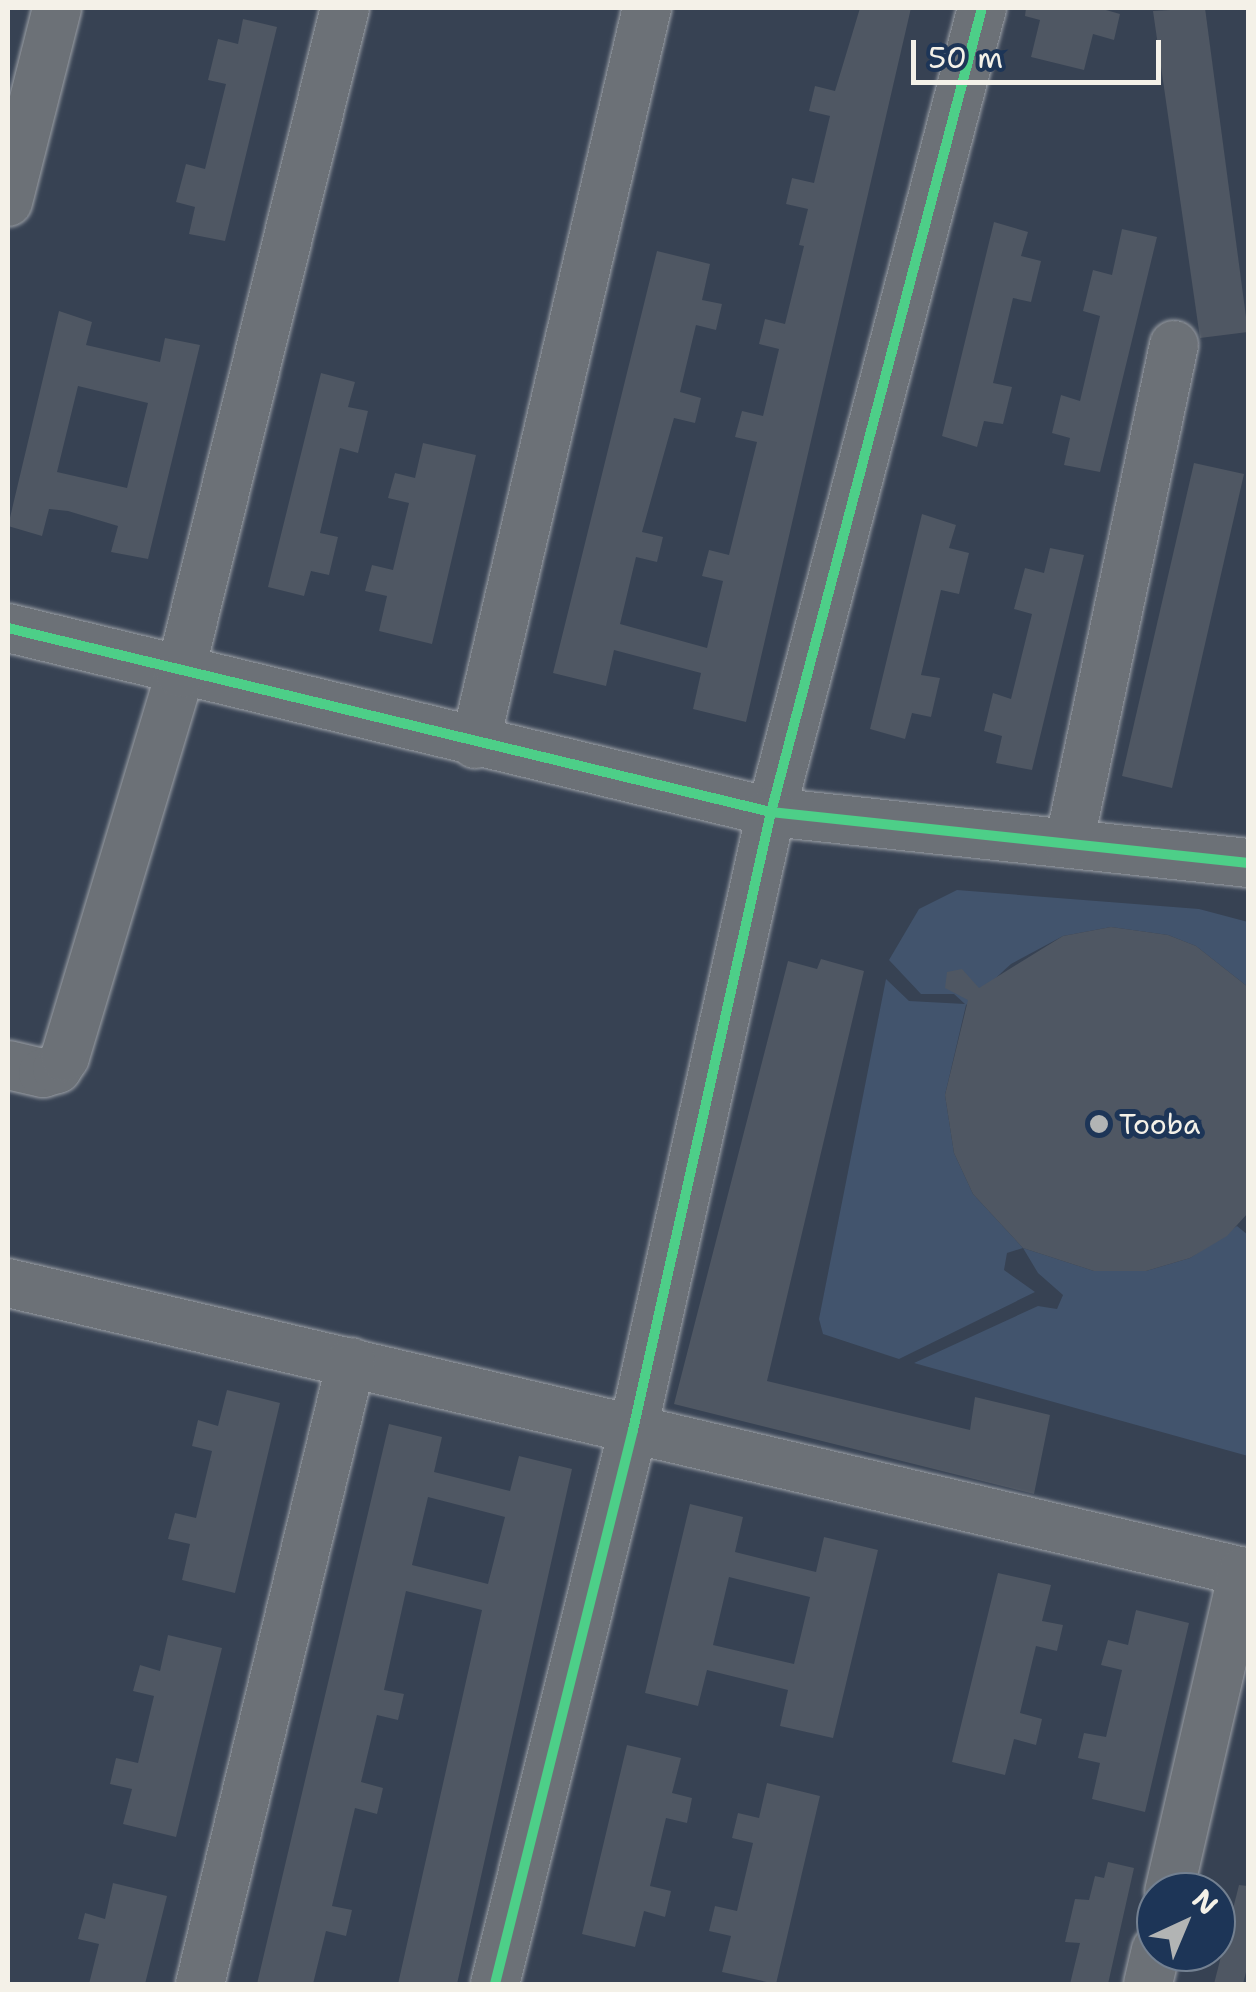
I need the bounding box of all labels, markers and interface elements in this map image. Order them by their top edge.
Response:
scale bar [916,20,1166,82]
text: 50 m [928,37,1003,78]
place label: Tooba [1119,1107,1200,1141]
marker: Tooba [1088,1113,1110,1135]
north arrow [1136,1872,1236,1972]
text: N [1184,1880,1227,1923]

